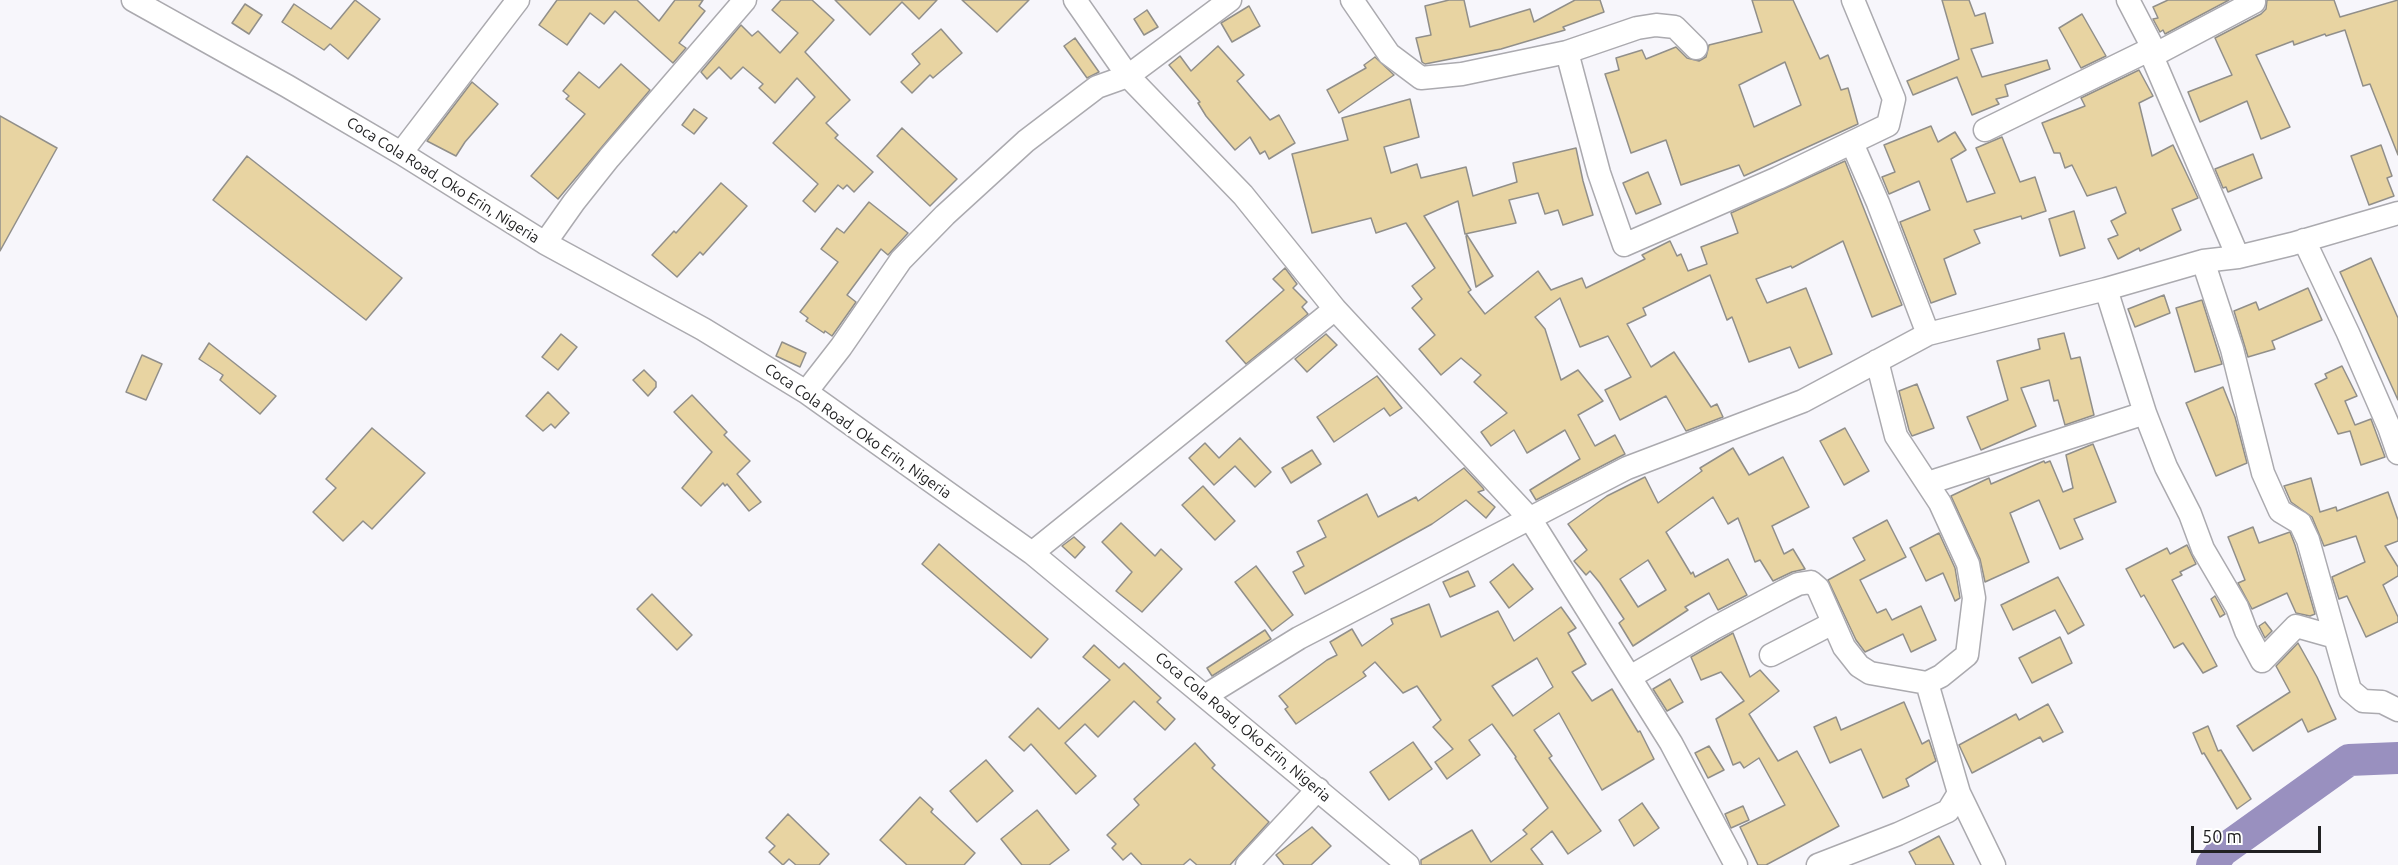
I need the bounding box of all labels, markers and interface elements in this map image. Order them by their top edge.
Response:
street label: Coca Cola Road, Oko Erin, Nigeria [343,113,543,247]
street label: Coca Cola Road, Oko Erin, Nigeria [761,359,955,503]
street label: Coca Cola Road, Oko Erin, Nigeria [1152,648,1334,806]
scale bar [2194,814,2324,852]
text: 50 m [2202,826,2242,846]

